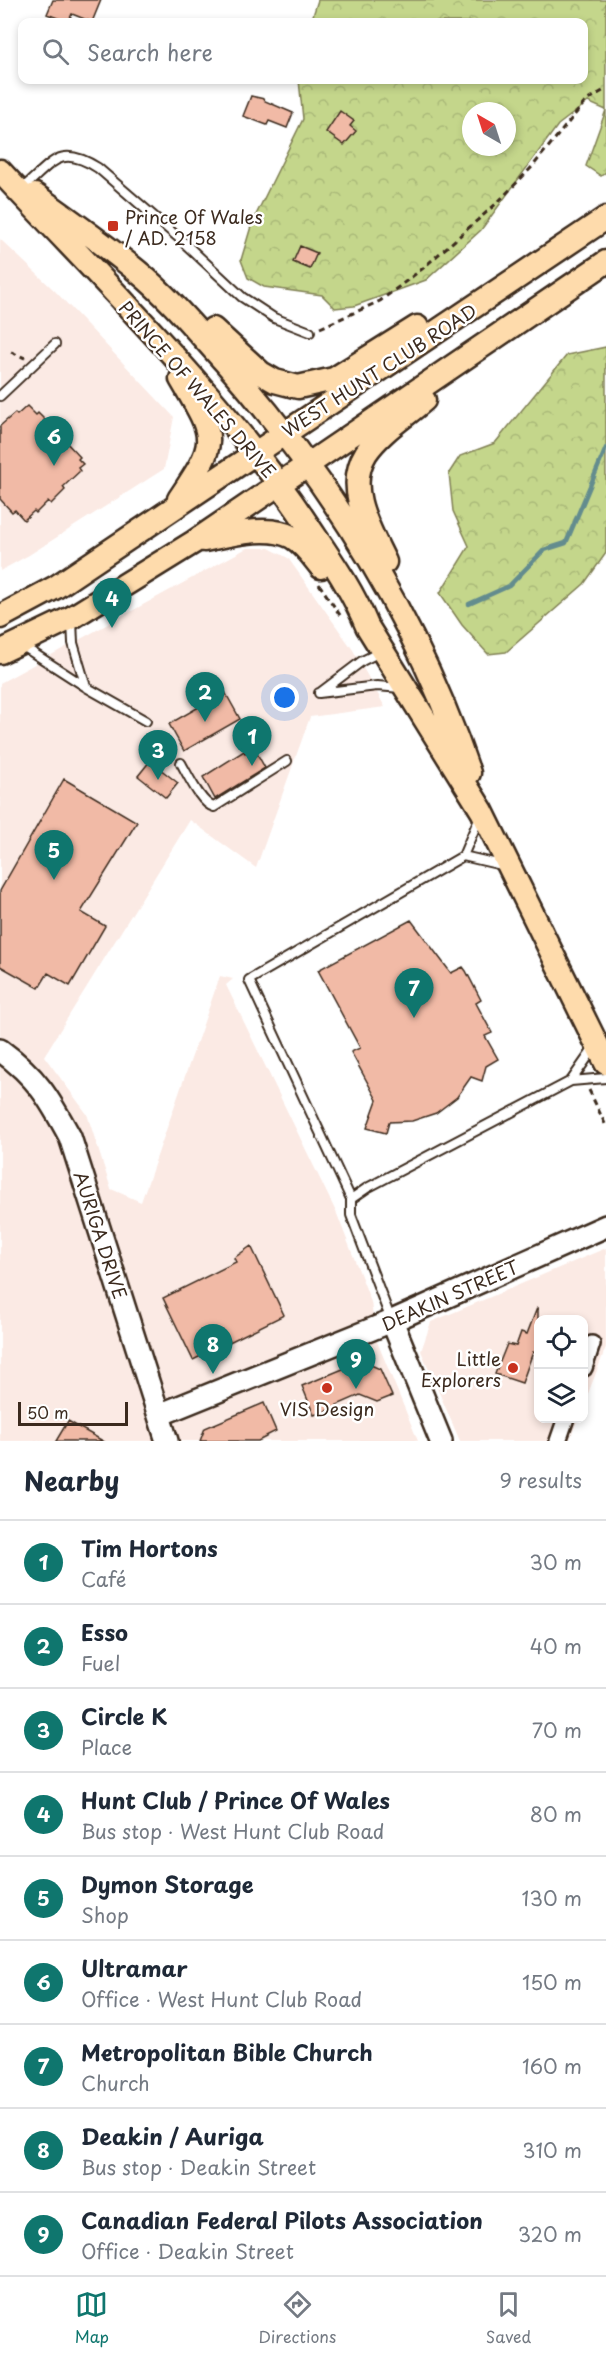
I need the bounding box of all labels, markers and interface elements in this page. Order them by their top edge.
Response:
search box [18,18,588,84]
icon: search [39,35,72,68]
text: Search here [87,35,213,68]
north arrow [462,102,516,156]
place label: Prince Of Wales / AD. 2158 [125,203,263,251]
marker: Prince Of Wales / AD. 2158 [106,219,120,233]
street label: PRINCE OF WALES DRIVE [113,294,283,484]
street label: WEST HUNT CLUB ROAD [276,297,482,443]
pin: 6 [34,416,74,466]
pin: 4 [92,578,132,628]
pin: 2 [186,672,224,722]
your location [270,683,299,712]
pin: 1 [232,716,272,766]
pin: 3 [138,730,178,780]
pin: 5 [34,830,74,880]
pin: 7 [394,968,434,1018]
street label: AURIGA DRIVE [68,1168,134,1302]
street label: DEAKIN STREET [377,1252,523,1337]
map controls [534,1315,588,1423]
button: locate [534,1315,588,1369]
pin: 8 [194,1324,232,1374]
pin: 9 [336,1340,376,1389]
place label: Little Explorers [421,1345,501,1393]
marker: Little Explorers [506,1361,520,1375]
button: layers [534,1369,588,1423]
marker: VIS Design [320,1381,334,1395]
place label: VIS Design [280,1395,374,1422]
scale bar [18,1399,128,1426]
text: 50 m [27,1400,68,1424]
text: Nearby [24,1461,119,1500]
text: 9 results [500,1465,582,1495]
text: Tim Hortons [81,1531,218,1564]
text: 1 [39,1547,48,1577]
text: 30 m [529,1547,582,1577]
text: Café [81,1564,126,1594]
text: Esso [81,1615,128,1648]
text: 2 [36,1631,51,1661]
text: 40 m [530,1631,582,1661]
text: Fuel [81,1648,120,1678]
text: Circle K [81,1699,167,1732]
text: 3 [37,1715,50,1745]
text: 70 m [532,1715,582,1745]
text: Place [81,1732,132,1762]
text: Hunt Club / Prince Of Wales [81,1783,390,1816]
text: 4 [37,1799,50,1829]
text: 80 m [530,1799,582,1829]
text: Bus stop · West Hunt Club Road [81,1816,384,1846]
text: Dymon Storage [81,1867,254,1900]
text: 5 [37,1883,50,1913]
text: 130 m [522,1883,582,1913]
text: Shop [81,1900,129,1930]
text: Ultramar [81,1951,188,1984]
text: 6 [36,1967,51,1997]
text: 150 m [522,1967,582,1997]
text: Office · West Hunt Club Road [81,1984,362,2014]
text: Metropolitan Bible Church [81,2035,373,2068]
text: 7 [38,2051,49,2081]
text: 160 m [522,2051,582,2081]
text: Church [81,2068,150,2098]
text: Deakin / Auriga [81,2119,264,2152]
text: 8 [37,2135,50,2165]
text: 310 m [522,2135,582,2165]
text: Bus stop · Deakin Street [81,2152,316,2182]
text: Canadian Federal Pilots Association [81,2203,483,2236]
text: 9 [38,2219,49,2249]
text: 320 m [518,2219,582,2249]
text: Office · Deakin Street [81,2236,294,2266]
tab: Map [75,2288,109,2348]
tab: Directions [258,2288,336,2348]
tab: Saved [486,2288,531,2348]

